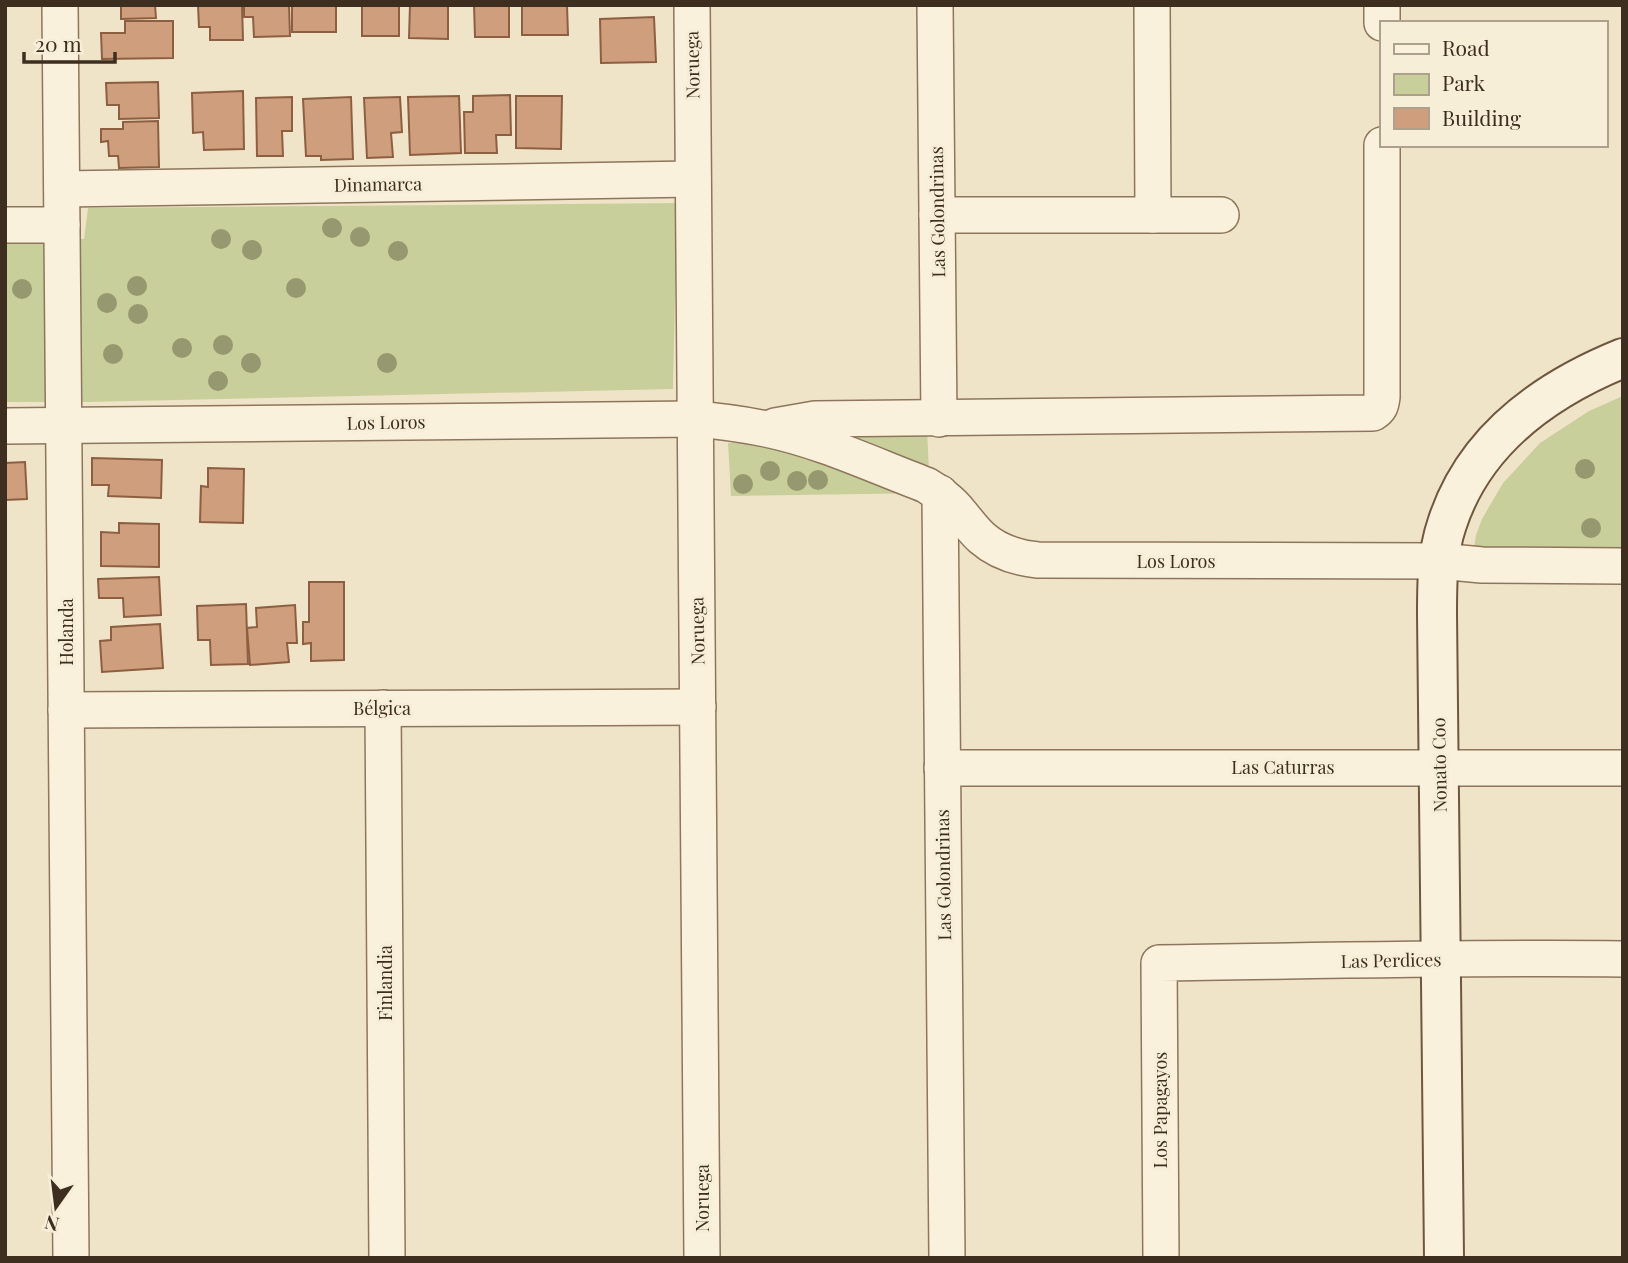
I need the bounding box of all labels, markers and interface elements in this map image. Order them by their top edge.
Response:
scale bar [24,21,116,65]
legend [1380,21,1607,147]
text: 20 m [35,29,82,57]
street label: Noruega [679,31,705,99]
text: Road [1442,33,1490,61]
text: Park [1442,68,1486,96]
text: Building [1442,103,1521,131]
street label: Las Golondrinas [924,146,950,278]
street label: Dinamarca [334,171,422,197]
street label: Los Loros [346,409,426,435]
street label: Los Loros [1137,549,1215,573]
street label: Noruega [684,597,710,665]
street label: Holanda [54,598,78,666]
street label: Bélgica [353,696,411,720]
street label: Nonato Coo [1426,717,1452,813]
street label: Las Caturras [1231,755,1335,779]
street label: Las Golondrinas [930,809,956,941]
street label: Finlandia [373,945,397,1021]
street label: Las Perdices [1340,947,1442,973]
street label: Los Papagayos [1148,1052,1172,1168]
street label: Noruega [690,1164,714,1232]
north arrow [21,1172,91,1242]
text: N [42,1210,61,1239]

